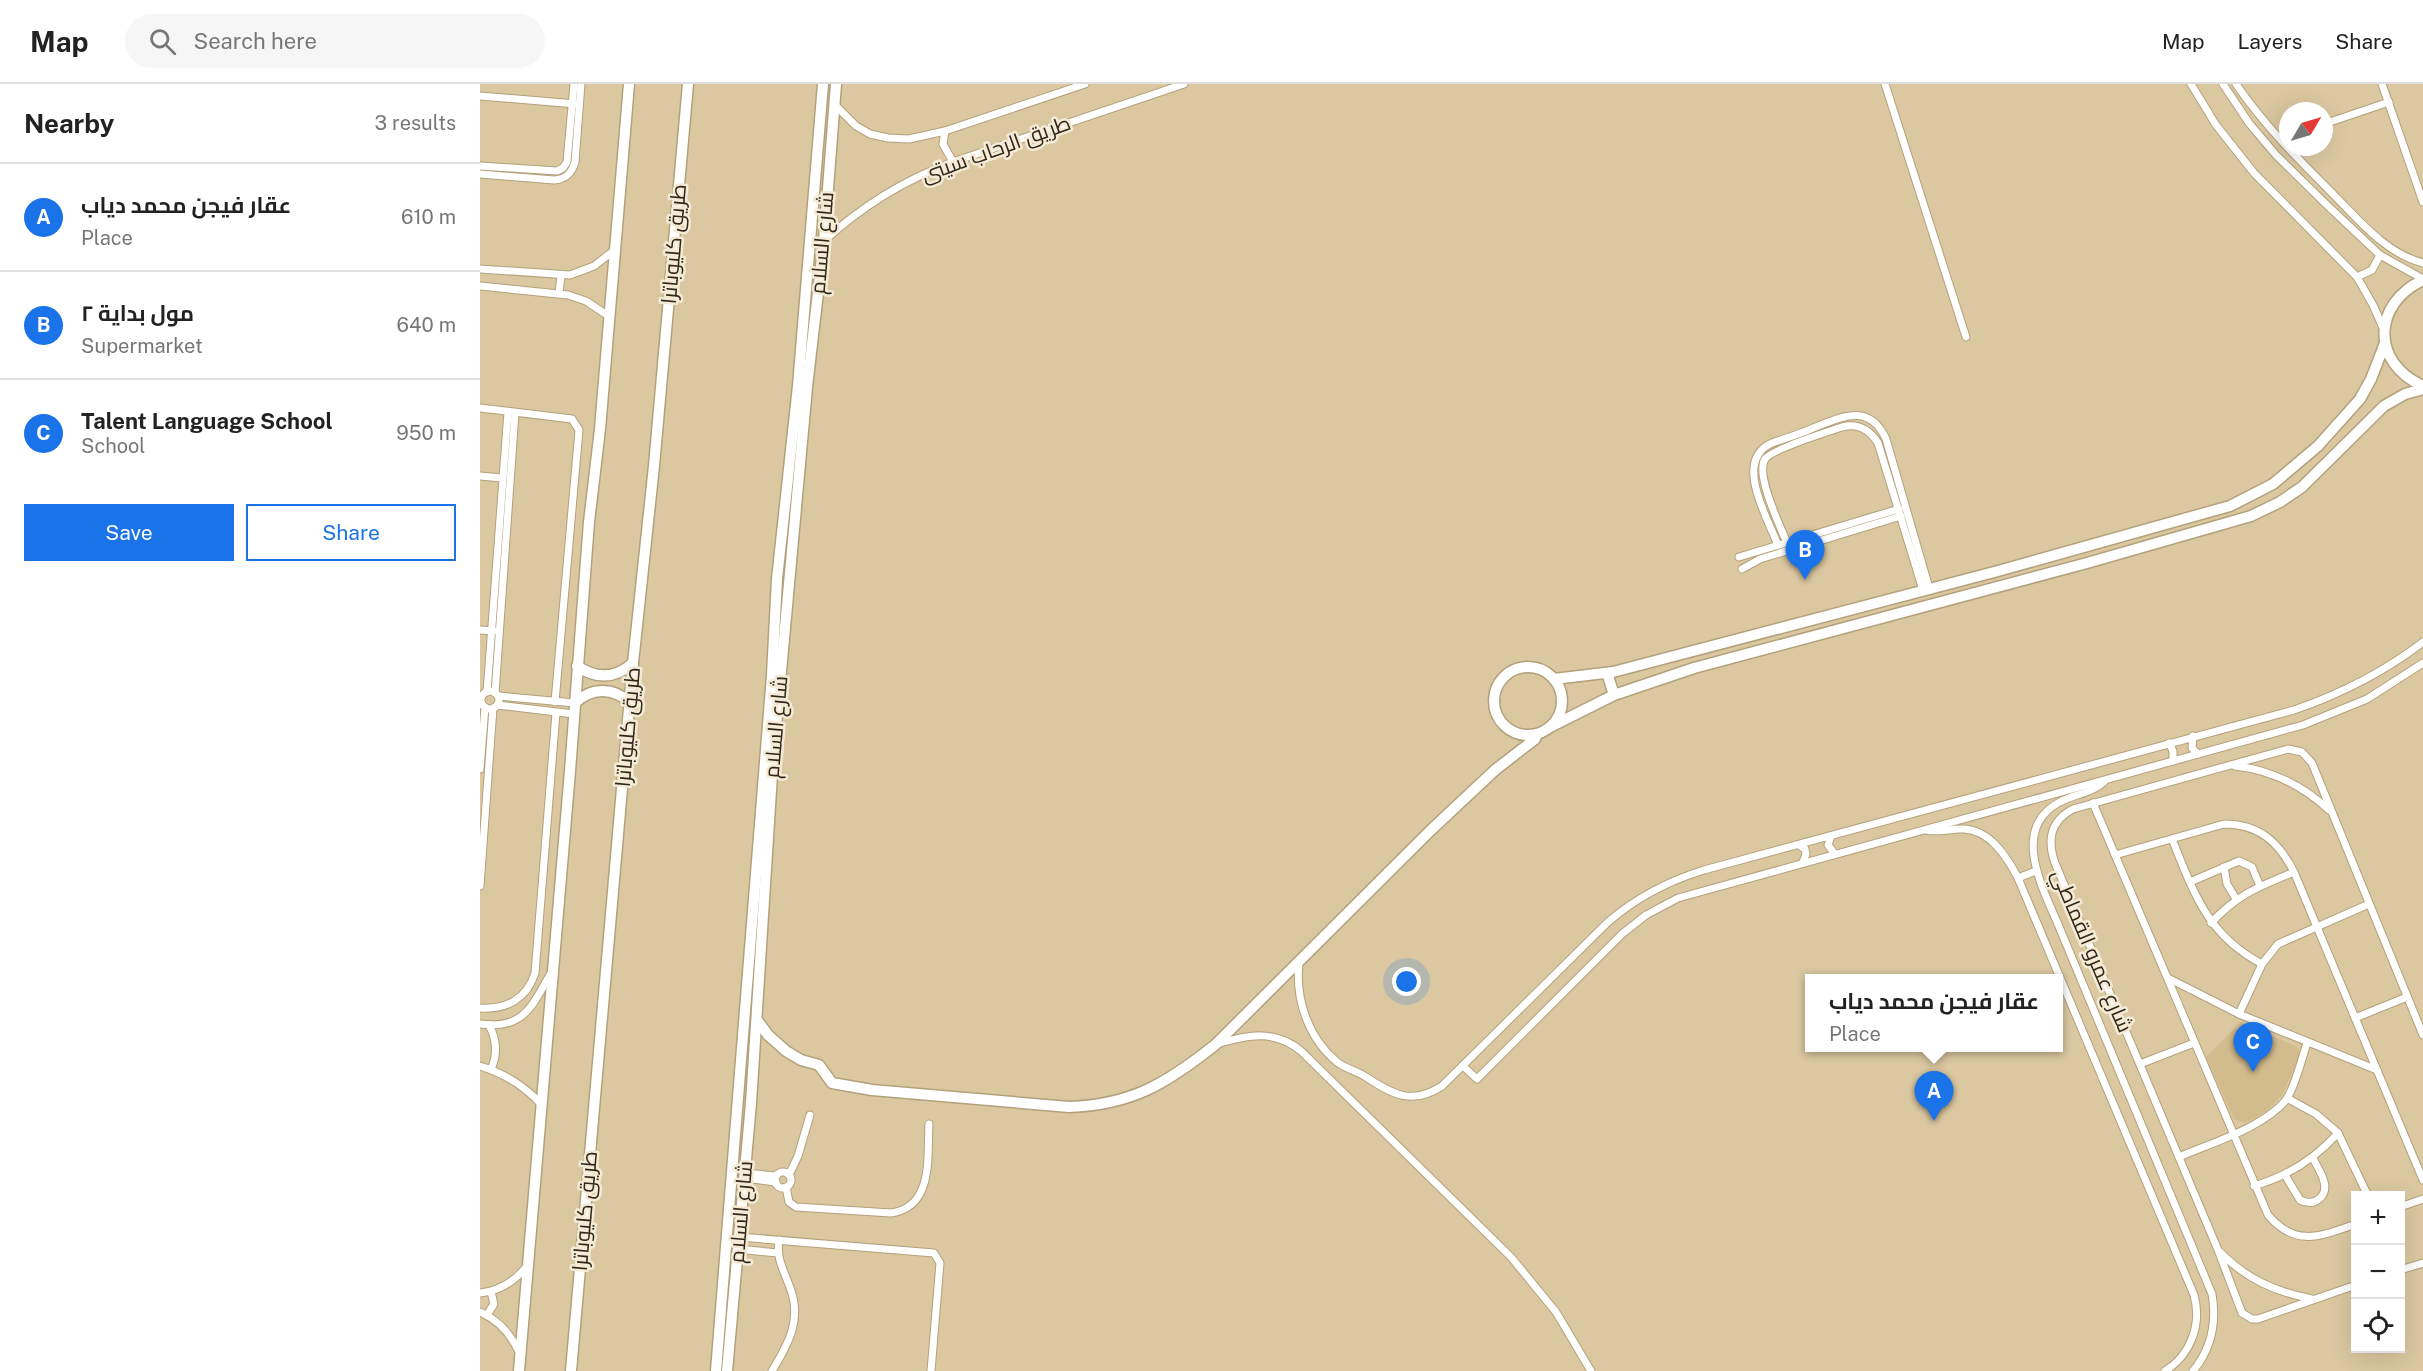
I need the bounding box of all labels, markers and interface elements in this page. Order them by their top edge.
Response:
search box [125,14,545,68]
text: Map [30,25,89,58]
icon: search [146,25,179,58]
text: Search here [194,28,317,54]
text: Map [2162,29,2205,54]
text: Layers [2238,29,2302,54]
text: Share [2335,29,2393,54]
north arrow [2279,102,2333,156]
text: Nearby [24,108,114,139]
street label: طريق الرحاب سيتى [918,110,1074,188]
text: 3 results [375,111,456,135]
street label: طريق كليوباترا [656,183,692,305]
street label: شارع السلام [805,191,840,295]
text: عقار فيجن محمد دياب [81,192,291,218]
text: A [36,205,51,229]
text: 610 m [401,205,456,229]
text: Place [81,226,133,250]
text: مول بداية ۲ [81,300,194,326]
text: B [37,313,50,337]
text: 640 m [397,313,456,337]
text: Supermarket [81,334,203,358]
text: Talent Language School [81,408,333,434]
text: C [36,421,51,445]
text: 950 m [396,421,456,445]
text: School [81,434,145,458]
button: Save [24,504,234,561]
button: Share [246,504,456,561]
pin: B [1786,530,1824,580]
street label: طريق كليوباترا [610,666,646,788]
street label: شارع السلام [759,675,794,779]
street label: شارع عمرو القماطي [2043,866,2138,1038]
your location [1392,967,1421,996]
popup [1805,974,2063,1052]
text: عقار فيجن محمد دياب [1829,988,2039,1014]
text: Place [1829,1022,1881,1046]
pin: C [2234,1022,2272,1072]
pin: A [1914,1072,1954,1121]
street label: طريق كليوباترا [567,1150,603,1272]
street label: شارع السلام [724,1160,759,1264]
map controls [2351,1191,2405,1353]
button: + [2351,1191,2405,1245]
button: − [2351,1245,2405,1299]
button: locate [2351,1299,2405,1353]

